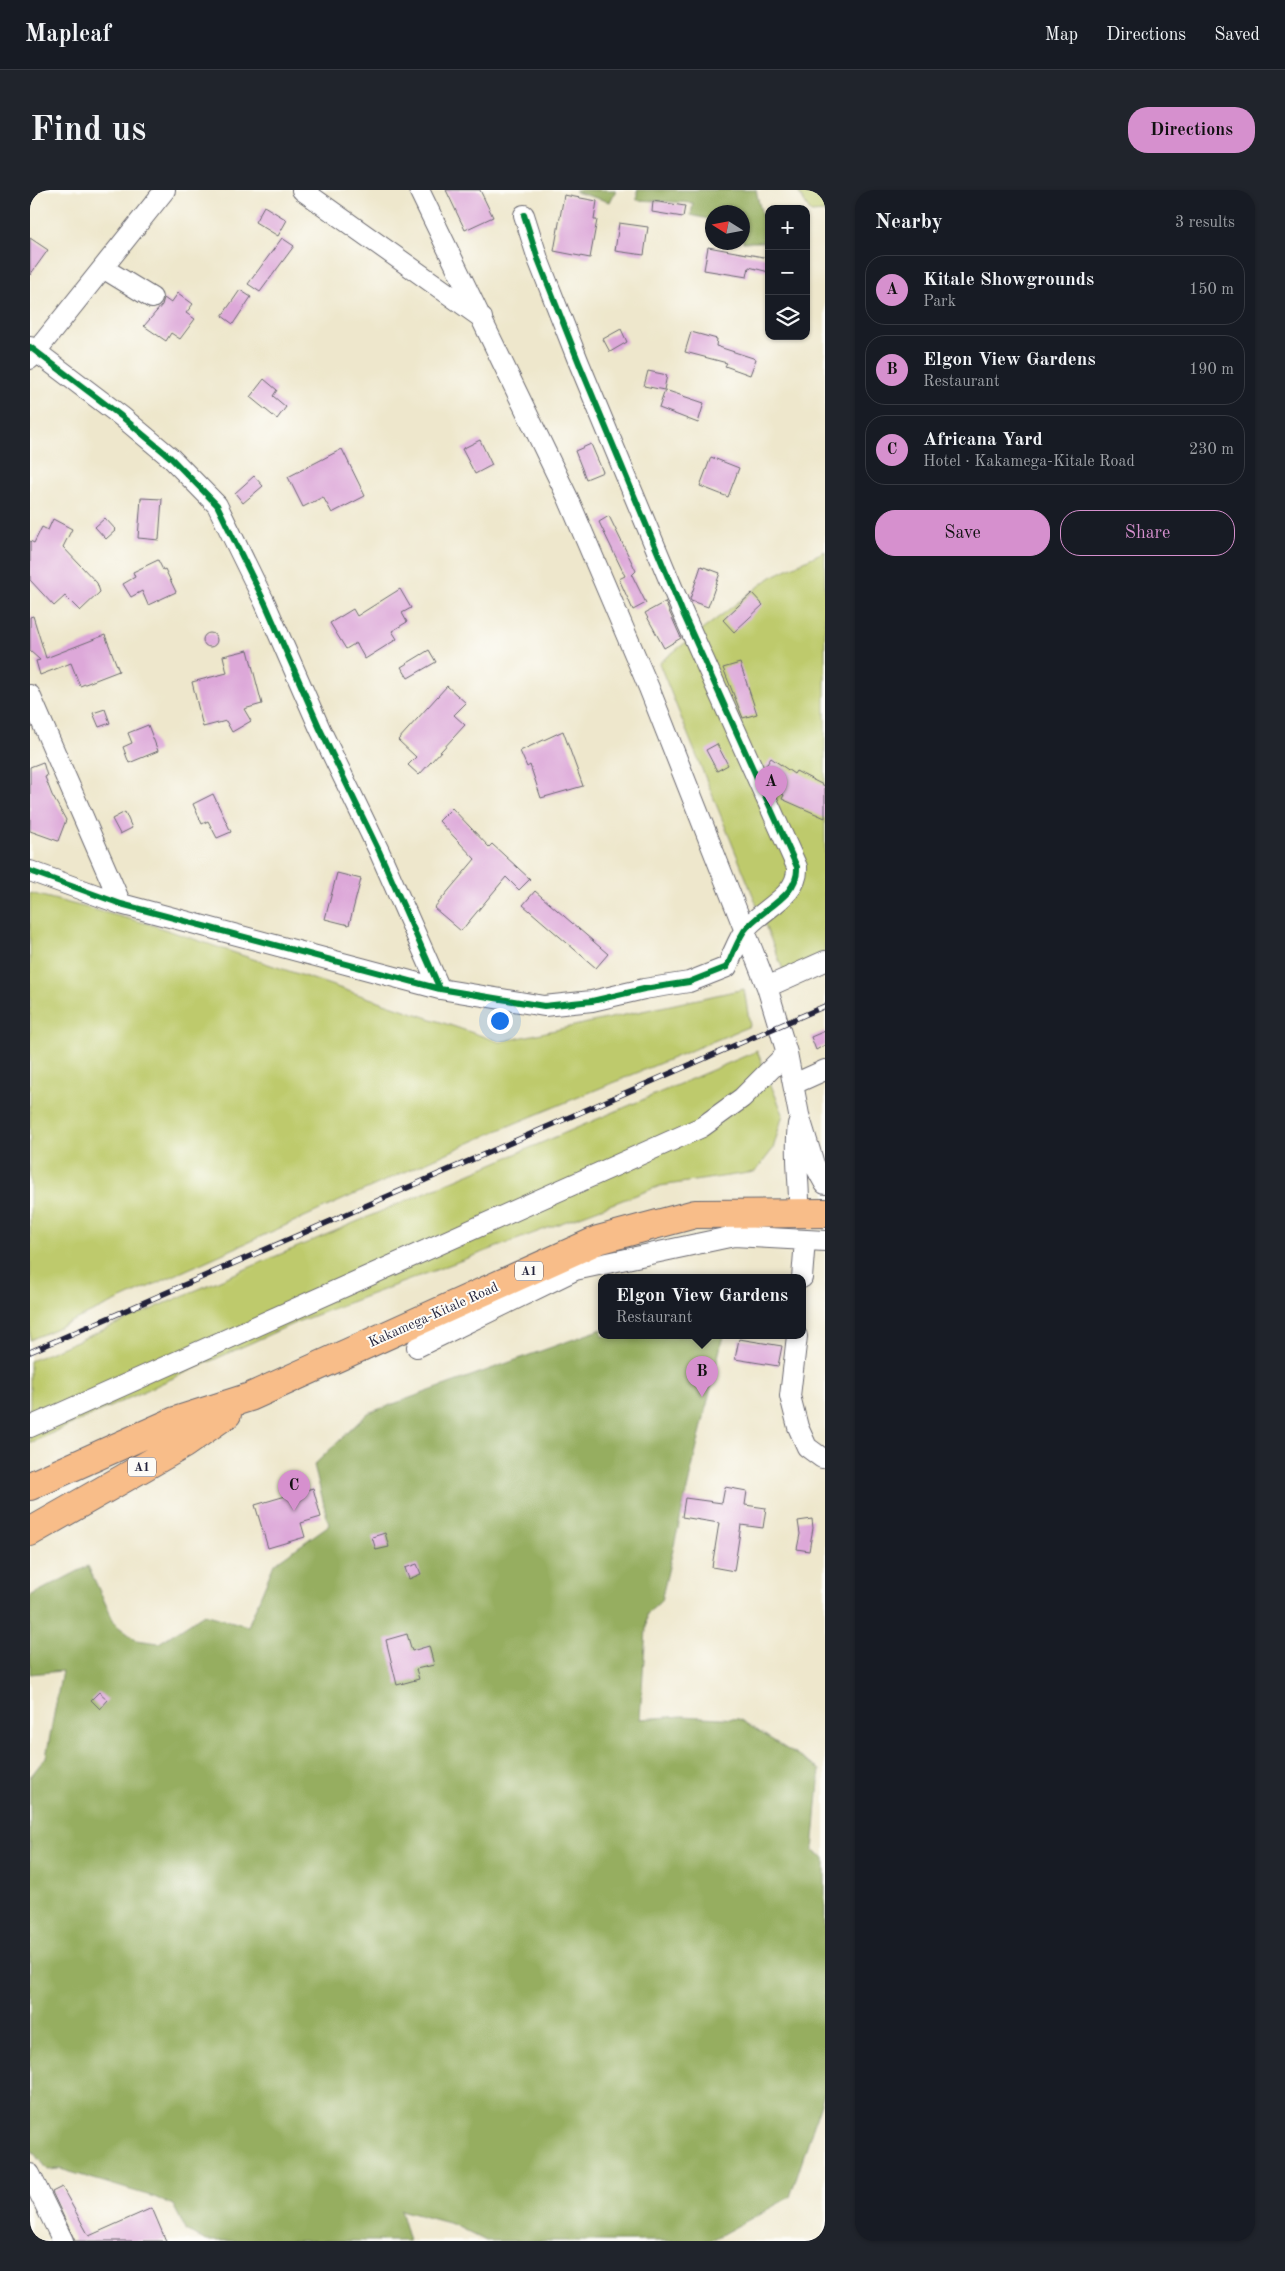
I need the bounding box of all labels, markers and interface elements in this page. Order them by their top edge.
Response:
text: Mapleaf [25,23,111,47]
text: Map [1045,26,1078,44]
text: Directions [1106,26,1186,44]
text: Saved [1214,26,1260,44]
button: Directions [1128,107,1255,153]
text: Find us [30,113,146,148]
north arrow [705,205,750,250]
map controls [765,205,810,340]
button: + [765,205,810,250]
text: Nearby [875,212,943,233]
text: 3 results [1175,215,1235,231]
button: − [765,250,810,295]
text: Kitale Showgrounds [923,271,1094,290]
text: A [886,282,898,298]
text: 150 m [1189,282,1234,298]
text: Park [923,294,956,310]
button: layers [765,295,810,340]
text: Elgon View Gardens [923,351,1096,370]
text: B [886,362,898,378]
text: 190 m [1189,362,1234,378]
text: Restaurant [923,374,1000,390]
text: Africana Yard [923,431,1043,450]
text: C [887,442,897,458]
text: 230 m [1189,442,1234,458]
text: Hotel · Kakamega-Kitale Road [923,454,1135,470]
button: Save [875,510,1050,556]
button: Share [1060,510,1235,556]
pin: A [755,766,787,807]
your location [487,1008,513,1034]
road number: A1 [515,1262,543,1280]
popup [598,1274,806,1339]
street label: Kakamega-Kitale Road [366,1280,500,1350]
text: Elgon View Gardens [616,1287,788,1306]
text: Restaurant [616,1310,692,1326]
pin: B [686,1356,718,1397]
road number: A1 [128,1458,156,1476]
pin: C [278,1470,310,1511]

